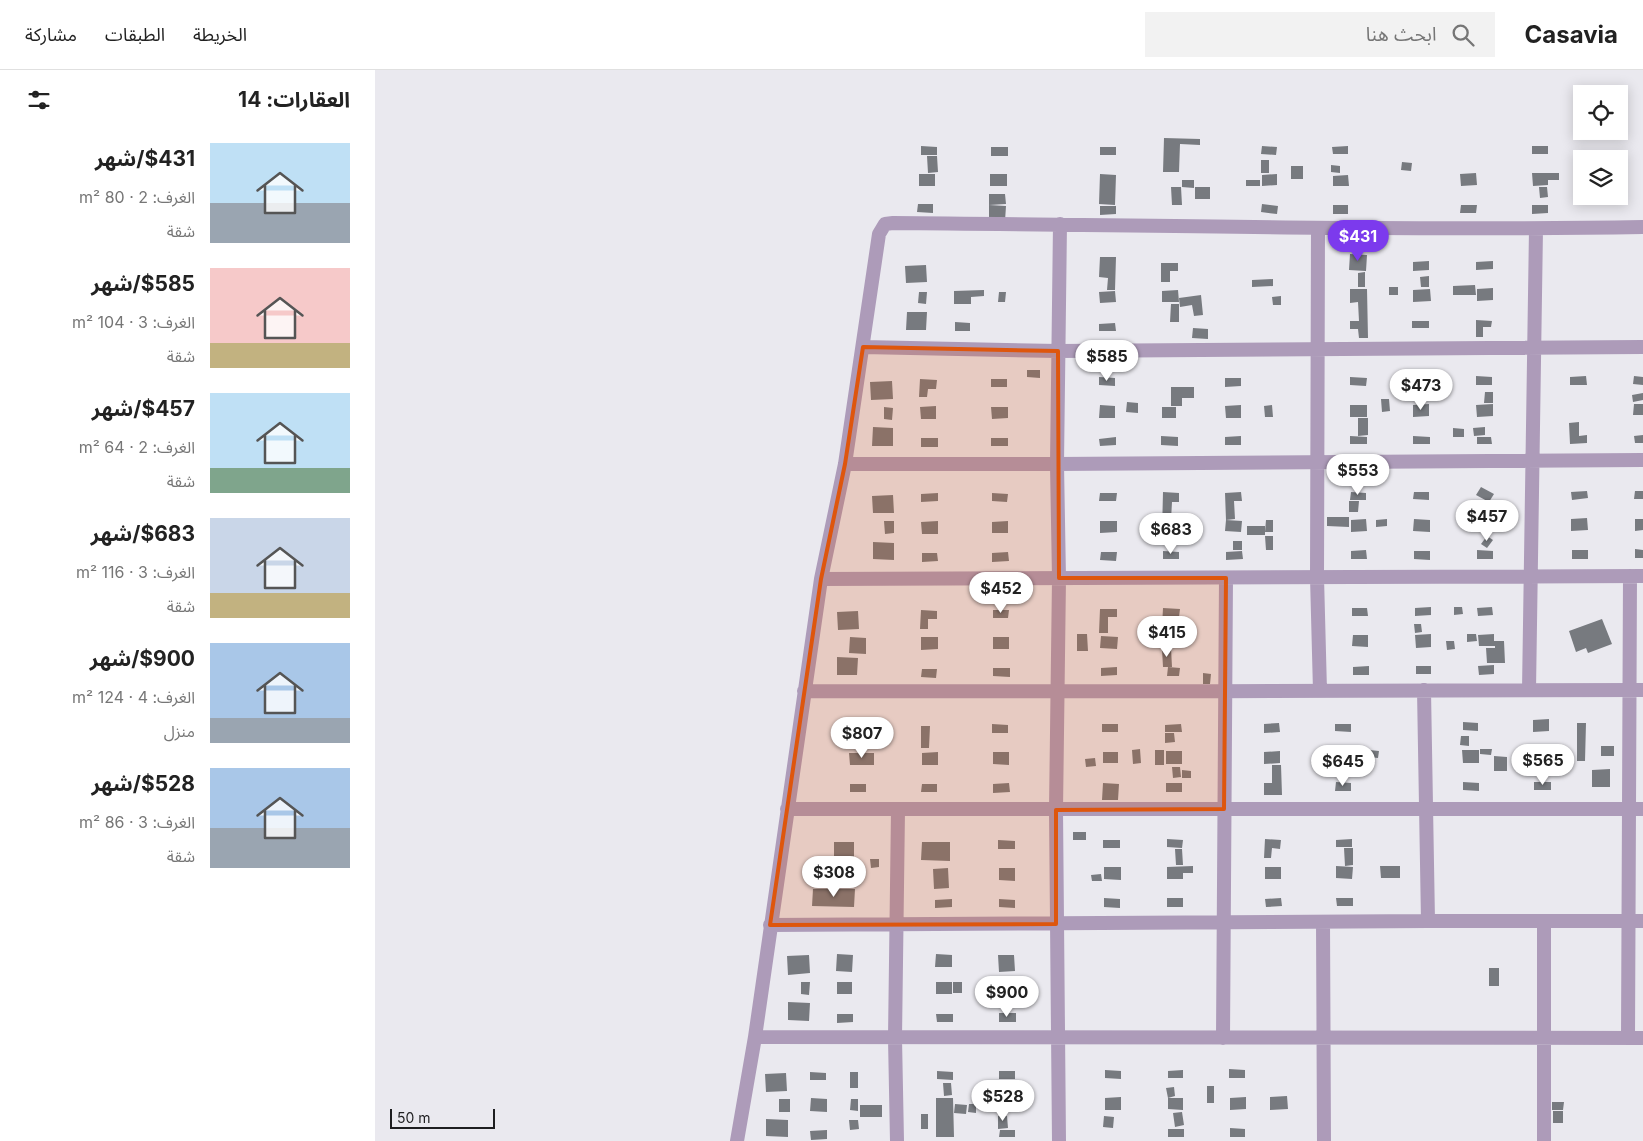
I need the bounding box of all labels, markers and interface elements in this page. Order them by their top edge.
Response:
search box [1145,12,1495,57]
text: Casavia [1525,20,1618,49]
icon: search [1449,21,1477,49]
text: ابحث هنا [1366,23,1437,46]
text: مشاركة [25,24,77,45]
text: الطبقات [105,24,165,45]
text: الخريطة [193,24,247,45]
map controls [1573,85,1628,205]
button: locate [1573,85,1628,140]
icon: filters [25,86,53,114]
text: العقارات: 14 [238,87,350,112]
text: $431/شهر [95,146,195,171]
button: layers [1573,150,1628,205]
icon: home [250,163,310,223]
text: الغرف: 2 · 80 m² [79,187,195,207]
pin: $431 [1328,220,1388,262]
text: شقة [167,221,195,241]
text: $431 [1339,226,1377,246]
text: $585/شهر [91,271,195,296]
icon: home [250,288,310,348]
text: الغرف: 3 · 104 m² [72,312,195,332]
pin: $585 [1077,340,1137,382]
text: شقة [167,346,195,366]
text: $585 [1086,346,1128,366]
pin: $473 [1391,368,1451,411]
text: $473 [1401,375,1441,395]
text: $457/شهر [92,396,195,421]
icon: home [250,413,310,473]
text: الغرف: 2 · 64 m² [79,437,195,457]
pin: $553 [1328,454,1388,496]
text: $553 [1337,460,1379,480]
text: شقة [167,471,195,491]
pin: $457 [1457,500,1517,542]
text: $457 [1467,506,1507,526]
pin: $683 [1141,512,1201,555]
text: $683 [1150,519,1192,539]
text: $683/شهر [91,521,195,546]
icon: home [250,538,310,598]
text: الغرف: 3 · 116 m² [76,562,195,582]
pin: $452 [971,572,1031,614]
text: $452 [980,578,1022,598]
text: شقة [167,596,195,616]
pin: $415 [1137,616,1197,658]
text: $415 [1148,622,1186,642]
text: $900/شهر [90,646,195,671]
icon: home [250,663,310,723]
text: الغرف: 4 · 124 m² [72,687,195,707]
pin: $807 [832,716,892,759]
text: منزل [164,721,195,741]
text: $807 [842,723,882,743]
pin: $645 [1313,744,1373,787]
pin: $565 [1513,744,1573,786]
text: $565 [1522,750,1564,770]
text: $645 [1322,751,1364,771]
text: $528/شهر [91,771,195,796]
icon: home [250,788,310,848]
text: الغرف: 3 · 86 m² [79,812,195,832]
text: شقة [167,846,195,866]
pin: $308 [804,856,864,898]
text: $308 [813,862,855,882]
pin: $900 [977,976,1037,1018]
text: $900 [986,982,1028,1002]
pin: $528 [973,1080,1033,1122]
text: $528 [982,1086,1024,1106]
scale bar [390,1106,495,1129]
text: 50 m [397,1109,431,1126]

